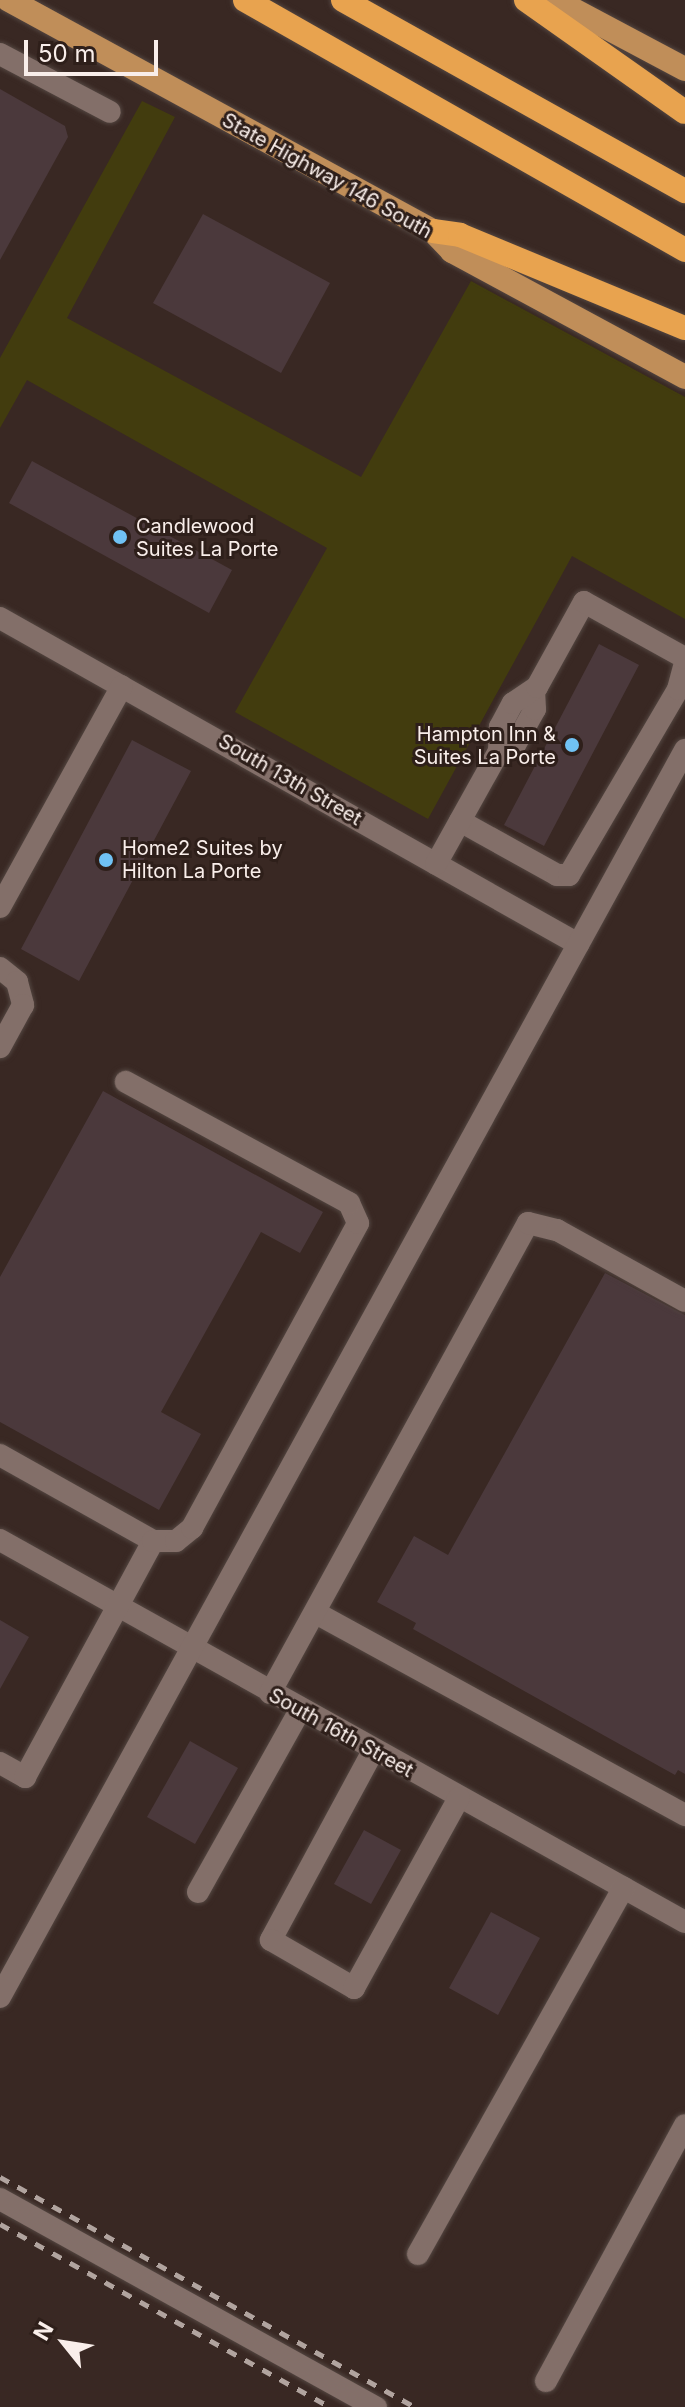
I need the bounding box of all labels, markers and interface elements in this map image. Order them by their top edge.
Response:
scale bar [28,24,162,74]
text: 50 m [38,39,96,68]
street label: State Highway 146 South [218,108,436,244]
place label: Candlewood Suites La Porte [136,514,278,561]
marker: Candlewood Suites La Porte [111,528,129,546]
place label: Hampton Inn & Suites La Porte [414,722,556,769]
street label: South 13th Street [214,729,366,831]
marker: Hampton Inn & Suites La Porte [563,736,581,754]
place label: Home2 Suites by Hilton La Porte [122,836,283,883]
marker: Home2 Suites by Hilton La Porte [97,851,115,869]
street label: South 16th Street [265,1683,417,1783]
north arrow [24,2303,104,2383]
text: N [28,2317,59,2345]

